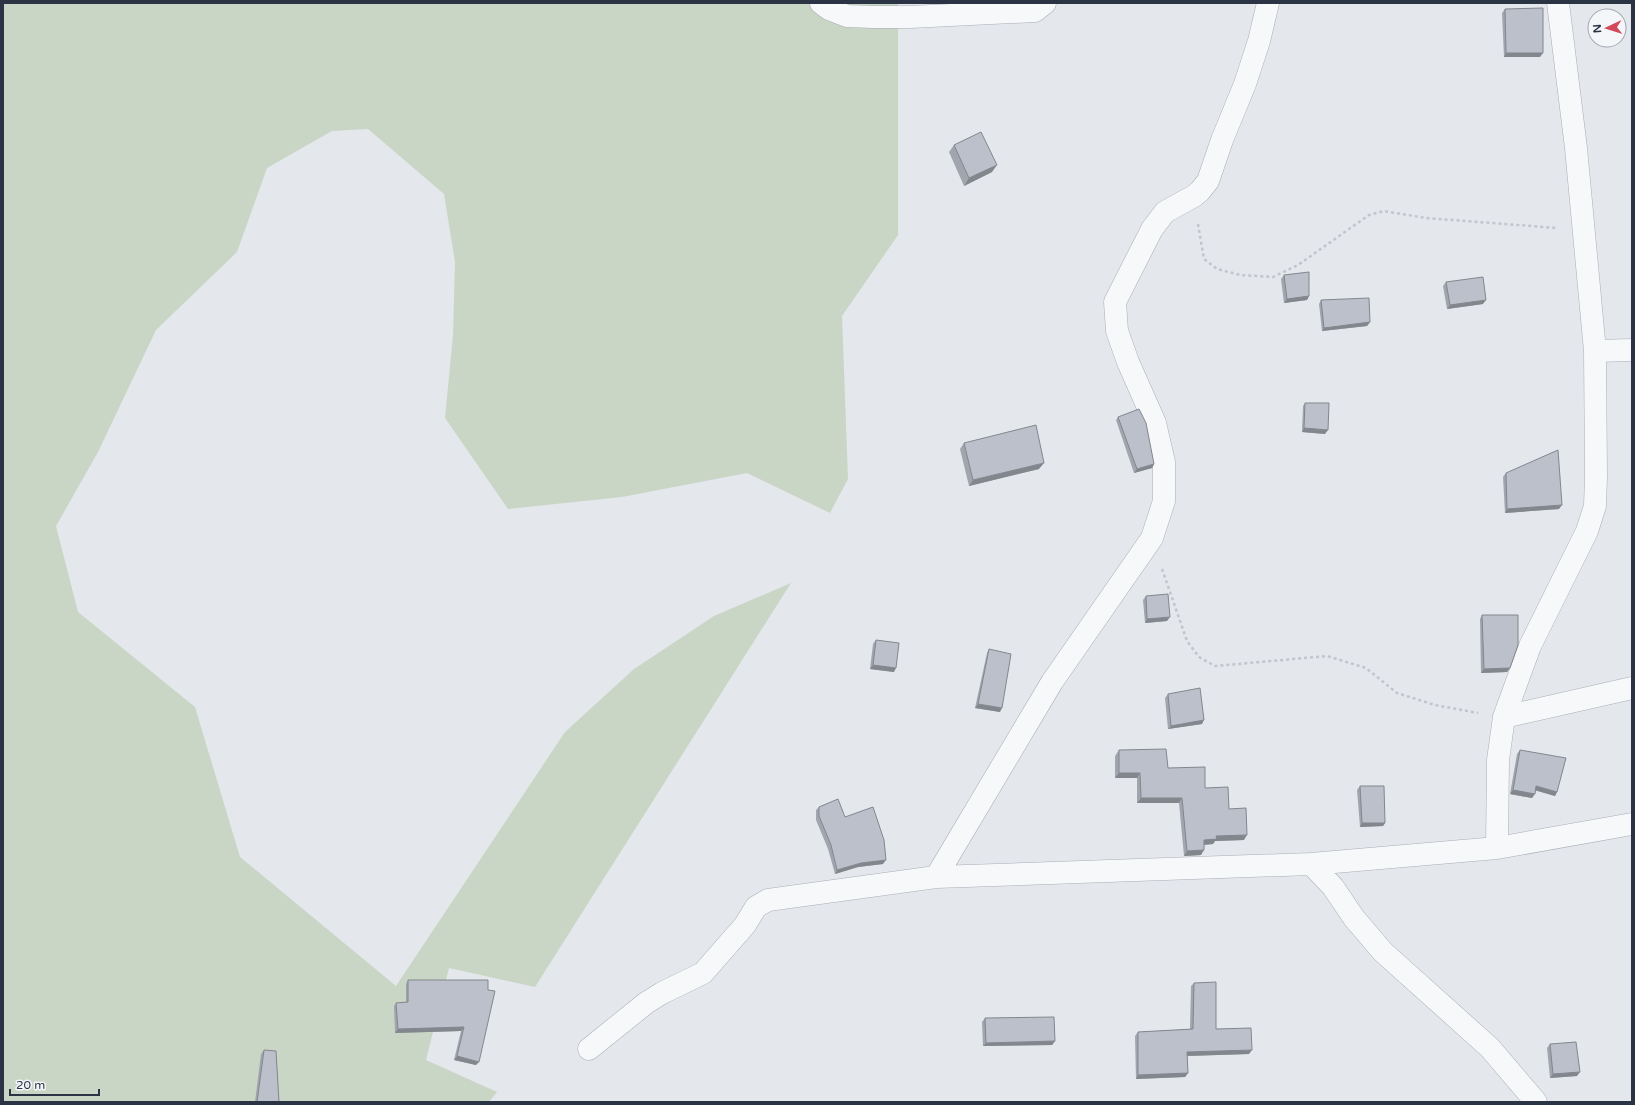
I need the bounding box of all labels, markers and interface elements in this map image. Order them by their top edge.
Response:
north arrow [1587,8,1627,48]
text: N [1591,24,1604,34]
scale bar [10,1071,99,1097]
text: 20 m [16,1078,45,1092]

